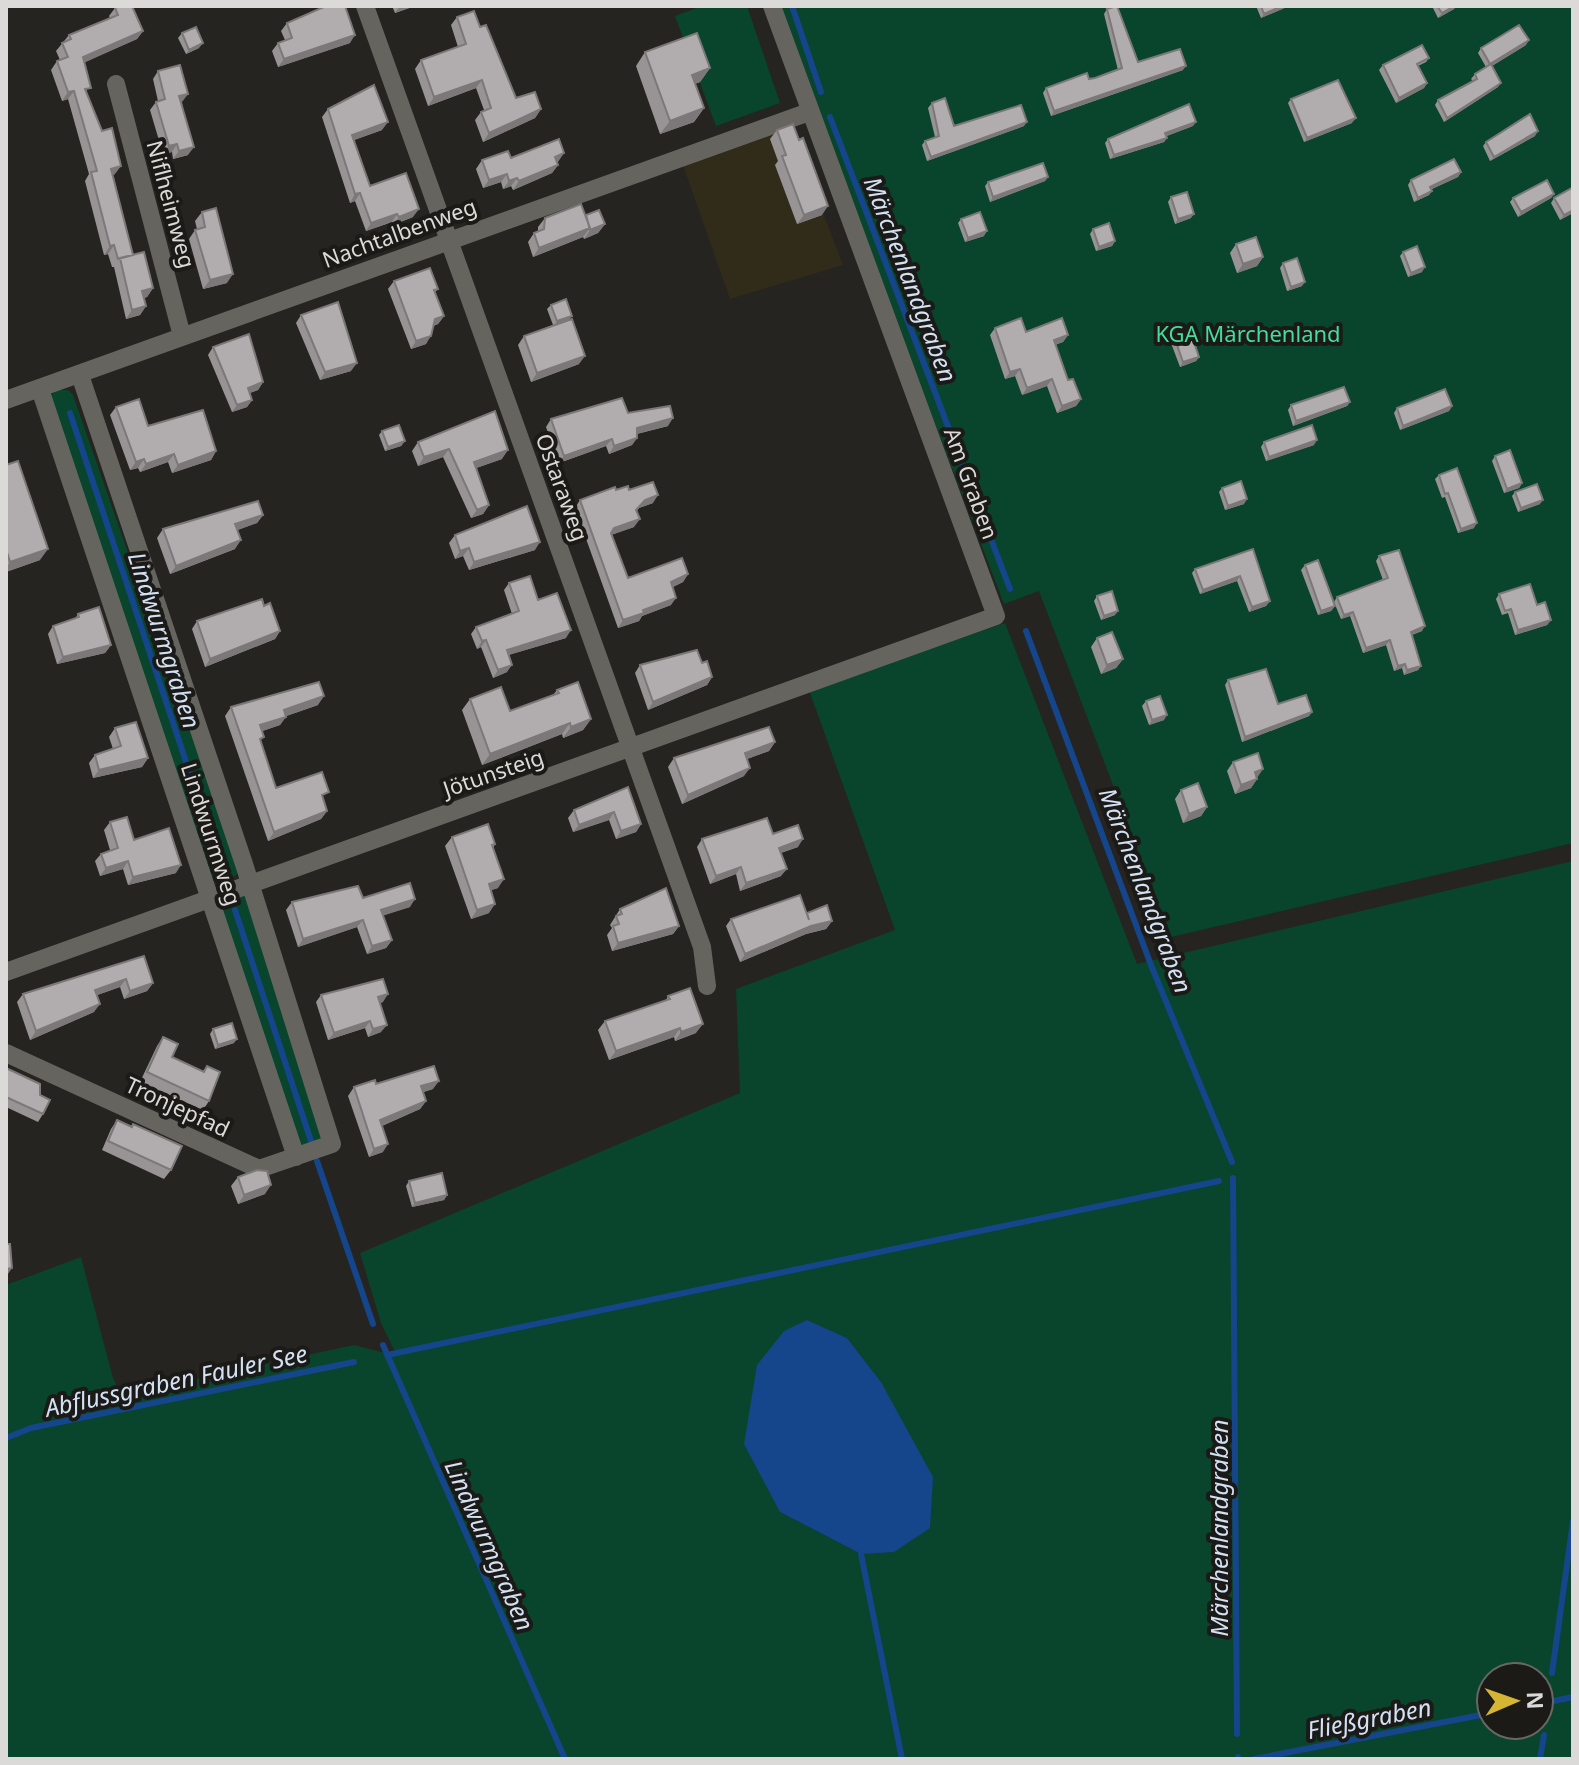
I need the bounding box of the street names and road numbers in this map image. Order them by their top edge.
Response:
street label: Niflheimweg [141,137,203,271]
street label: Nachtalbenweg [318,190,480,274]
street label: Am Graben [938,423,1006,543]
street label: Ostaraweg [530,429,596,545]
street label: Jötunsteig [437,741,547,804]
street label: Lindwurmweg [175,759,249,909]
street label: Tronjepfad [121,1069,235,1143]

